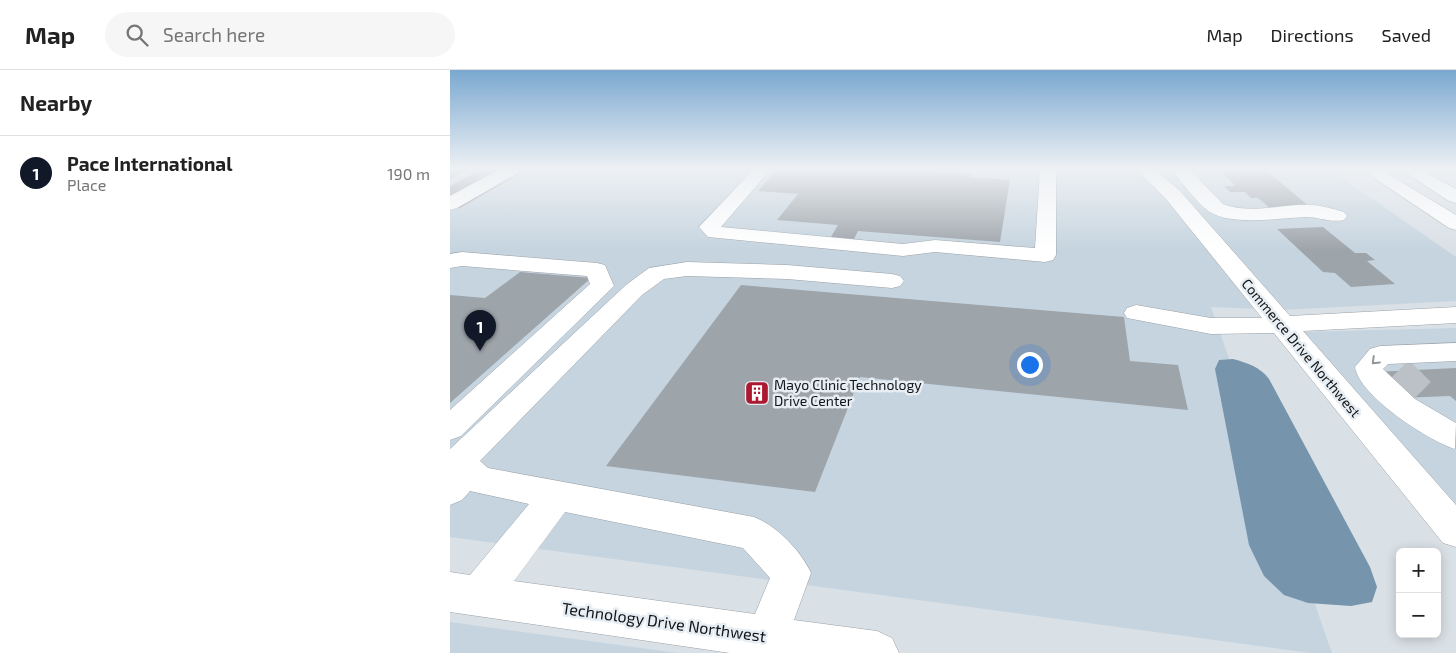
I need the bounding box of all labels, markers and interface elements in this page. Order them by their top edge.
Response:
search box [105,12,455,57]
text: Map [25,20,75,49]
icon: search [123,21,151,49]
text: Search here [163,23,265,46]
text: Map [1206,24,1243,46]
text: Directions [1271,24,1354,46]
text: Saved [1382,24,1431,46]
text: Nearby [20,90,92,115]
text: Pace International [67,152,232,175]
text: 1 [33,164,39,183]
text: 190 m [387,164,430,183]
text: Place [67,175,106,194]
street label: Commerce Drive Northwest [1238,275,1364,420]
pin: 1 [464,310,496,351]
your location [1017,352,1043,378]
one-way arrow [1372,355,1381,364]
place label: Mayo Clinic Technology Drive Center [774,376,922,409]
building icon: Mayo Clinic Technology Drive Center [744,380,770,406]
map controls [1396,548,1441,638]
button: + [1396,548,1441,593]
button: − [1396,593,1441,638]
street label: Technology Drive Northwest [561,598,767,645]

